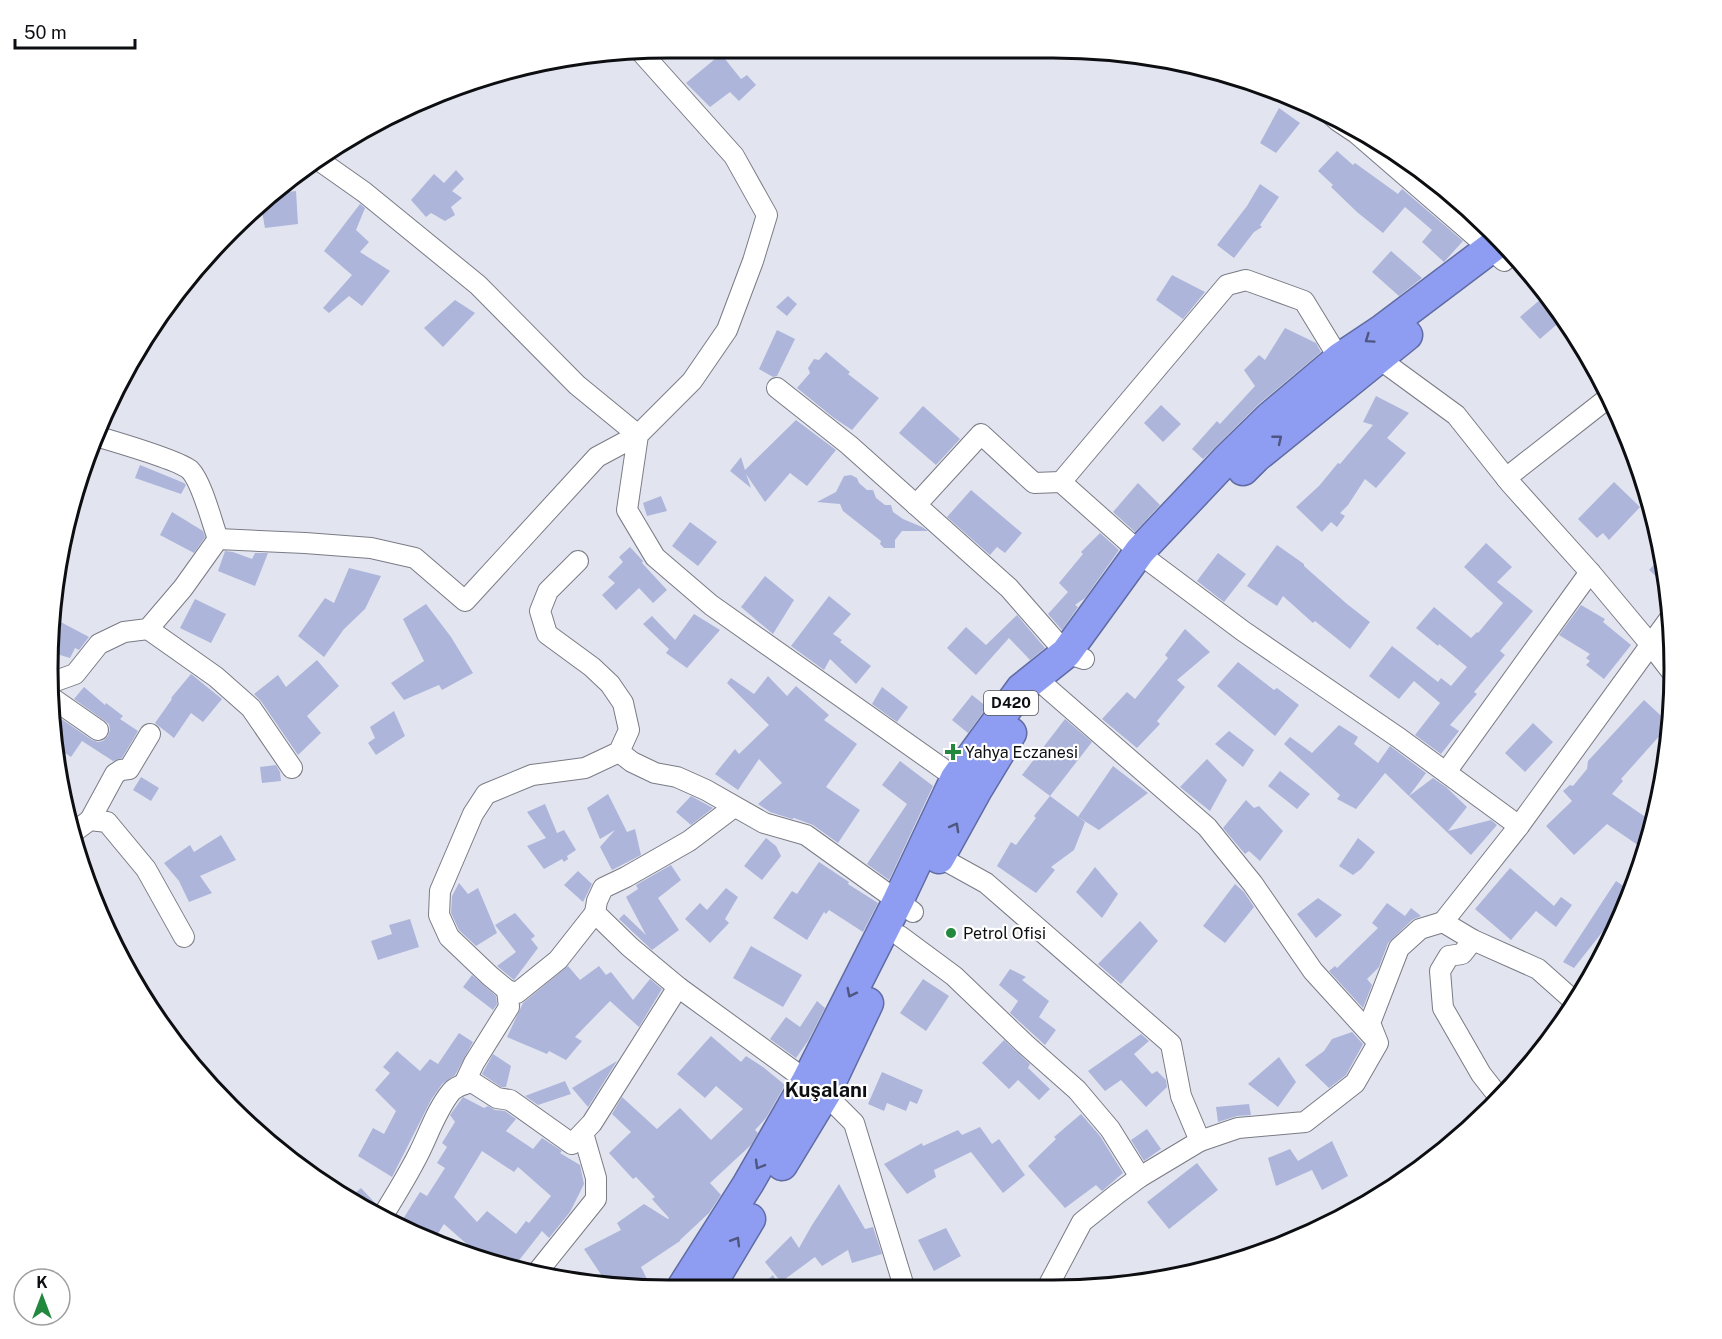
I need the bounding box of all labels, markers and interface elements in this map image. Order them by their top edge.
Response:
scale bar [15,12,135,50]
text: 50 m [24,22,67,43]
one-way arrow [1364,332,1375,343]
one-way arrow [1271,436,1282,447]
road number: D420 [984,691,1038,715]
place label: Yahya Eczanesi [965,743,1078,762]
marker: Yahya Eczanesi [946,745,960,759]
one-way arrow [948,823,960,834]
place label: Petrol Ofisi [963,924,1046,943]
marker: Petrol Ofisi [944,926,958,940]
one-way arrow [846,986,858,997]
district label: Kuşalanı [785,1078,867,1102]
one-way arrow [755,1159,766,1169]
one-way arrow [729,1237,741,1247]
north arrow [12,1267,72,1327]
text: K [36,1273,48,1292]

